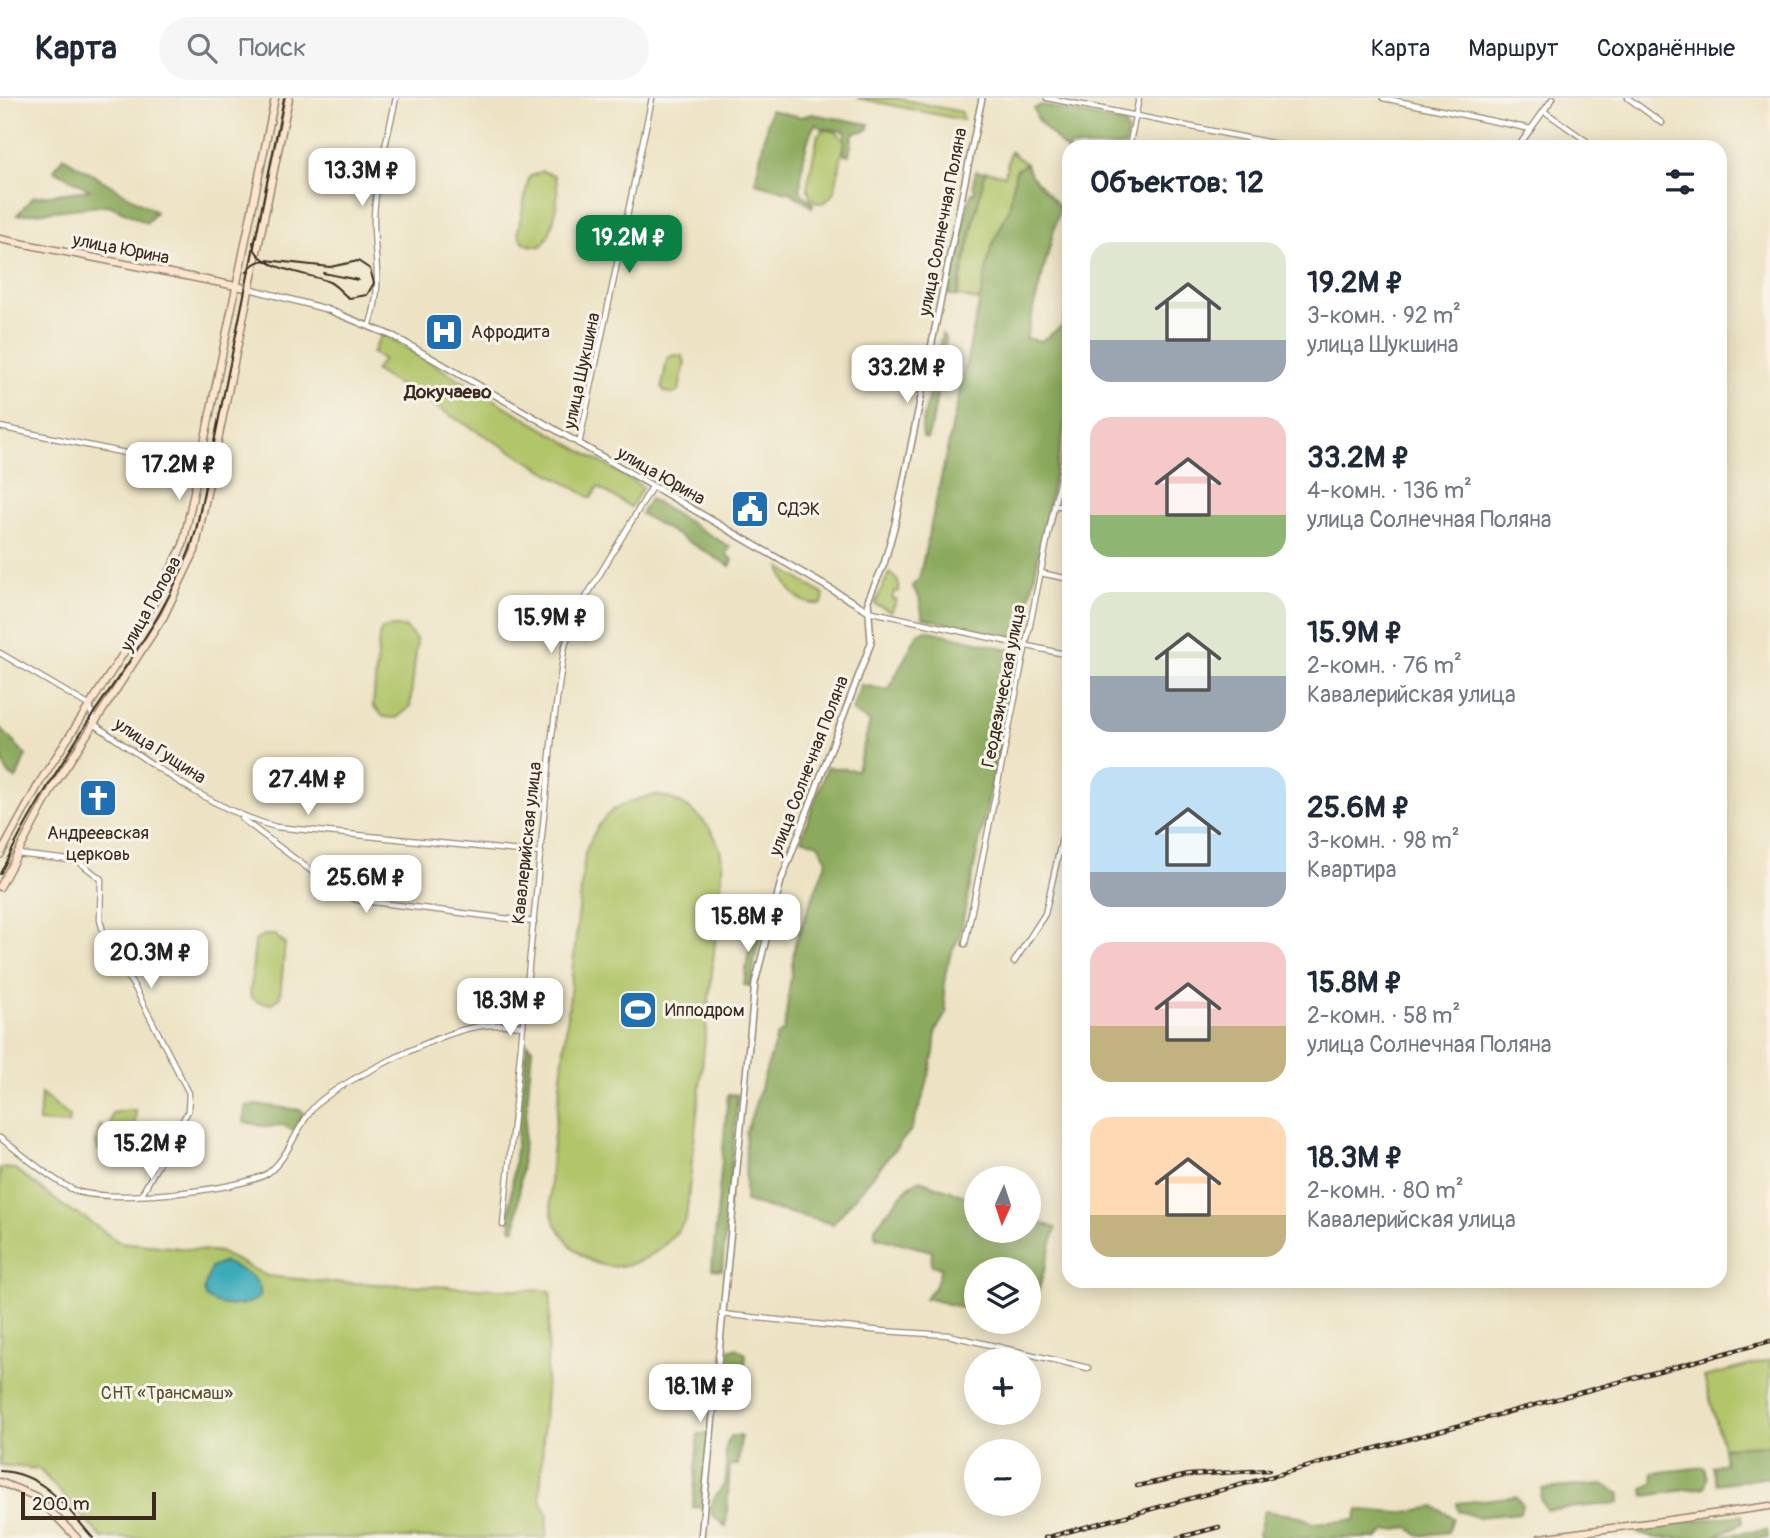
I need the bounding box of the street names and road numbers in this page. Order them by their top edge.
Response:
street label: улица Солнечная Поляна [913,126,973,319]
street label: улица Юрина [70,228,171,270]
street label: улица Шукшина [558,311,606,432]
street label: улица Юрина [612,441,709,510]
street label: улица Попова [115,552,187,656]
street label: Геодезическая улица [977,603,1031,769]
street label: улица Солнечная Поляна [764,673,854,860]
street label: улица Гущина [109,712,210,789]
street label: Кавалерийская улица [507,761,547,925]

